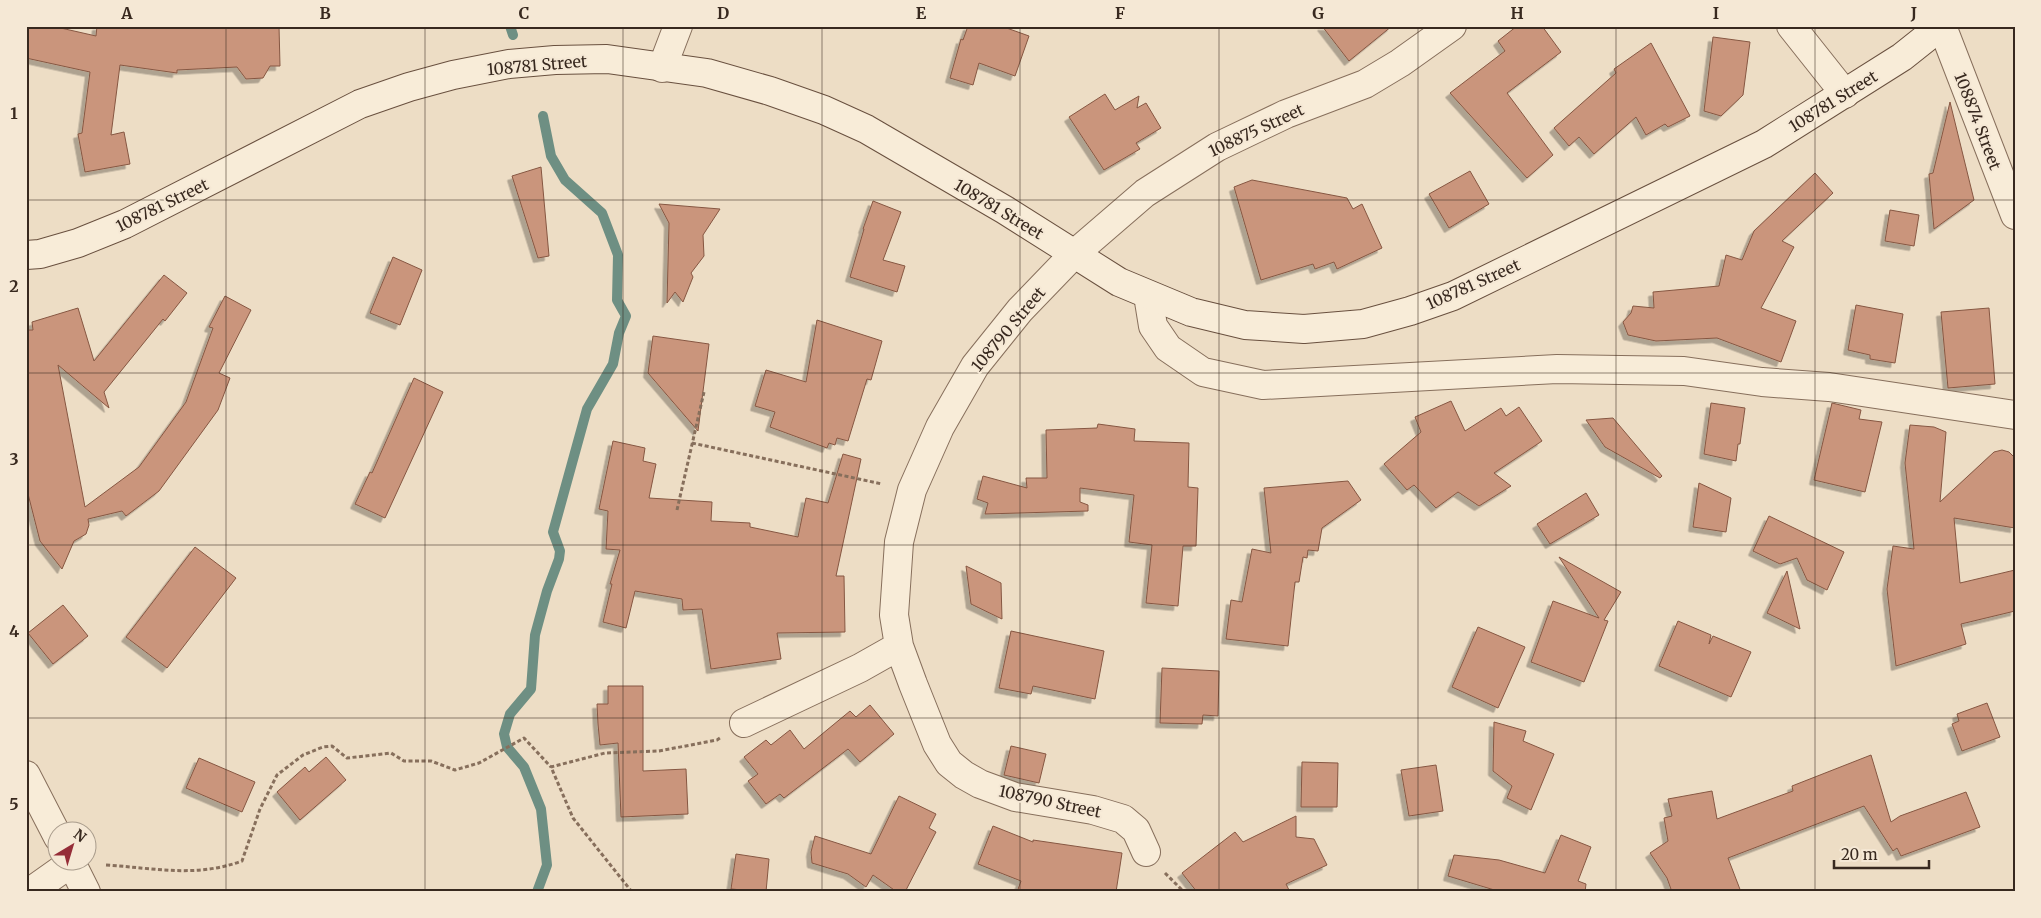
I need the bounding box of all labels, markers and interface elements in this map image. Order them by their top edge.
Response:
text: A [120,3,133,23]
text: B [319,3,331,23]
text: C [519,3,529,23]
text: D [717,3,729,23]
text: E [916,3,927,23]
text: F [1115,3,1125,23]
text: G [1312,3,1324,23]
text: H [1510,3,1524,23]
text: I [1713,3,1719,23]
text: J [1910,3,1917,23]
street label: 108781 Street [486,51,589,79]
street label: 108781 Street [1785,65,1882,136]
street label: 108874 Street [1950,70,2006,173]
street label: 108875 Street [1205,99,1308,161]
text: 1 [10,103,18,123]
street label: 108781 Street [112,174,212,236]
street label: 108781 Street [951,175,1048,244]
street label: 108781 Street [1423,254,1524,314]
text: 2 [9,276,19,296]
street label: 108790 Street [967,282,1050,375]
text: 3 [9,449,19,469]
text: 4 [9,621,19,641]
street label: 108790 Street [997,780,1104,822]
text: 5 [9,794,19,814]
north arrow [48,820,98,870]
text: N [70,825,90,846]
scale bar [1834,838,1928,870]
text: 20 m [1841,845,1878,864]

